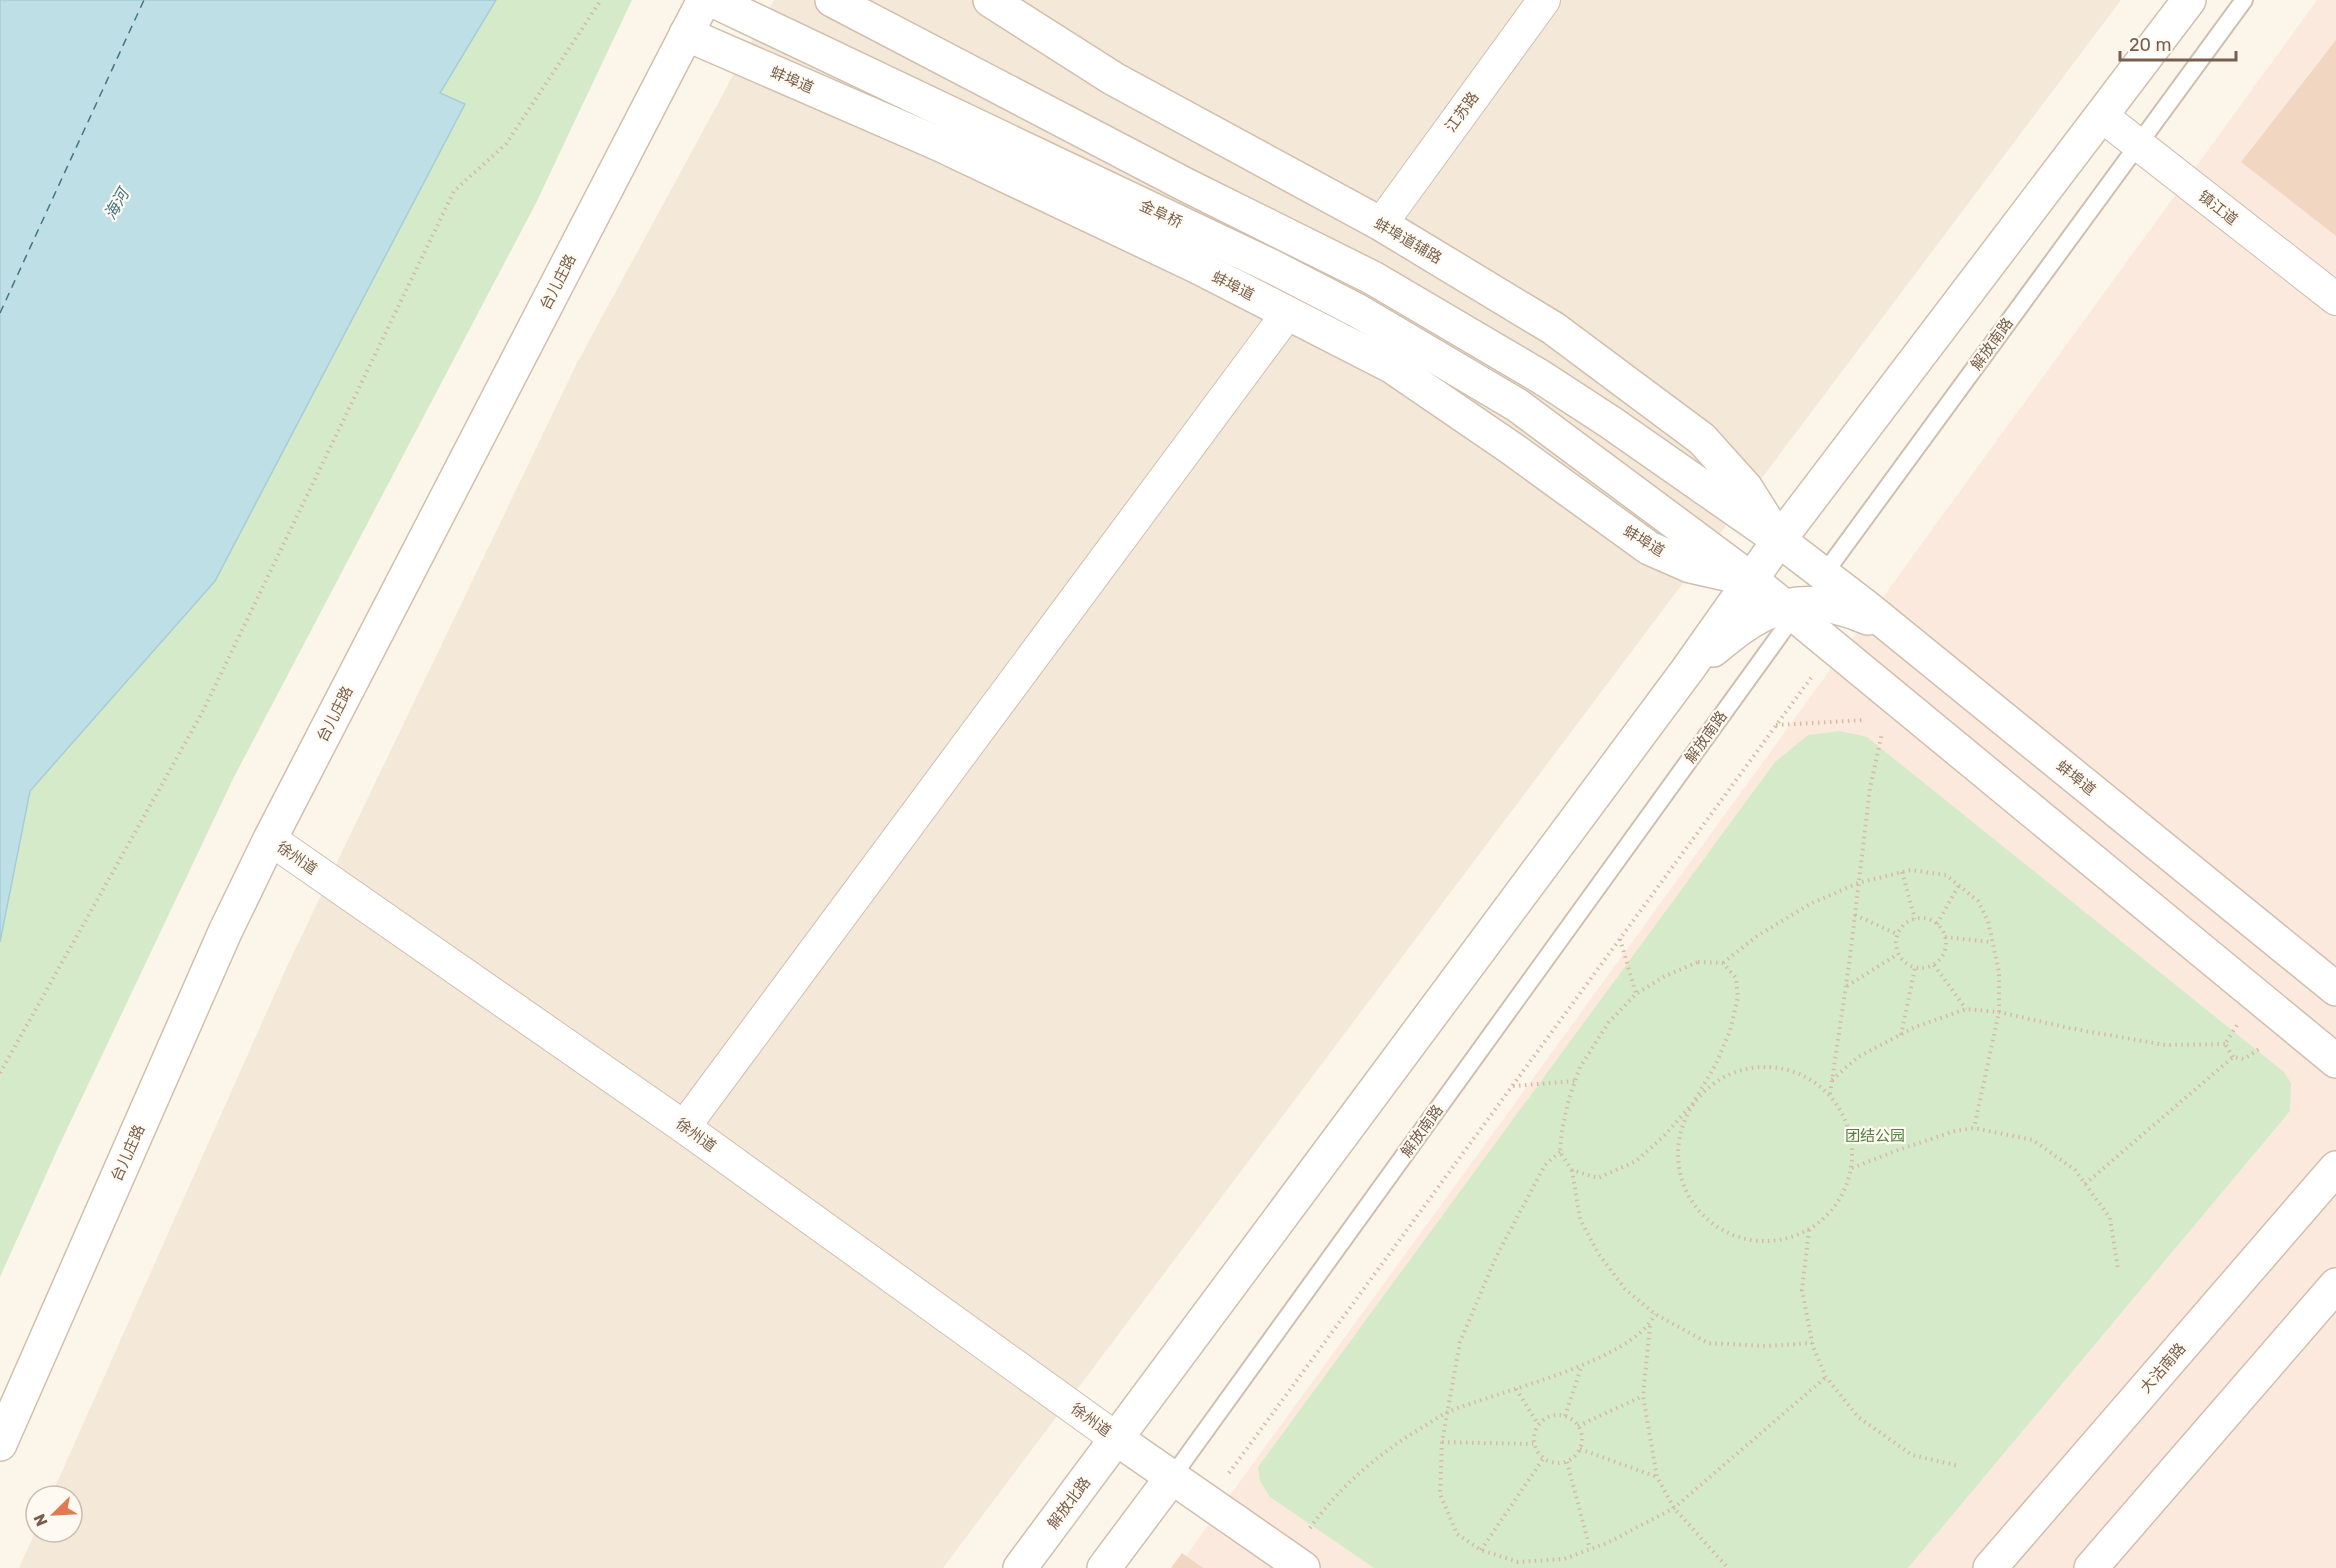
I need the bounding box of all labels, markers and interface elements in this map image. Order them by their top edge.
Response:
scale bar [2120,24,2236,62]
text: 20 m [2129,34,2171,56]
street label: 蚌埠道 [768,63,816,97]
street label: 江苏路 [1441,89,1483,135]
water label: 海河 [100,183,134,223]
street label: 镇江道 [2195,187,2241,229]
street label: 金阜桥 [1137,196,1185,232]
street label: 蚌埠道辅路 [1371,214,1445,268]
street label: 台儿庄路 [536,251,580,313]
street label: 蚌埠道 [1209,268,1257,304]
street label: 解放南路 [1967,314,2017,374]
street label: 蚌埠道 [1620,522,1668,560]
street label: 台儿庄路 [313,683,357,745]
street label: 解放南路 [1681,707,1731,767]
street label: 蚌埠道 [2053,757,2099,799]
street label: 徐州道 [273,838,321,878]
street label: 解放南路 [1397,1101,1447,1161]
street label: 徐州道 [673,1114,719,1156]
street label: 台儿庄路 [108,1122,148,1184]
park label: 团结公园 [1845,1127,1905,1145]
street label: 大沽南路 [2137,1339,2189,1397]
street label: 徐州道 [1068,1399,1114,1441]
street label: 解放北路 [1044,1474,1094,1532]
north arrow [24,1484,84,1544]
text: N [30,1511,52,1529]

